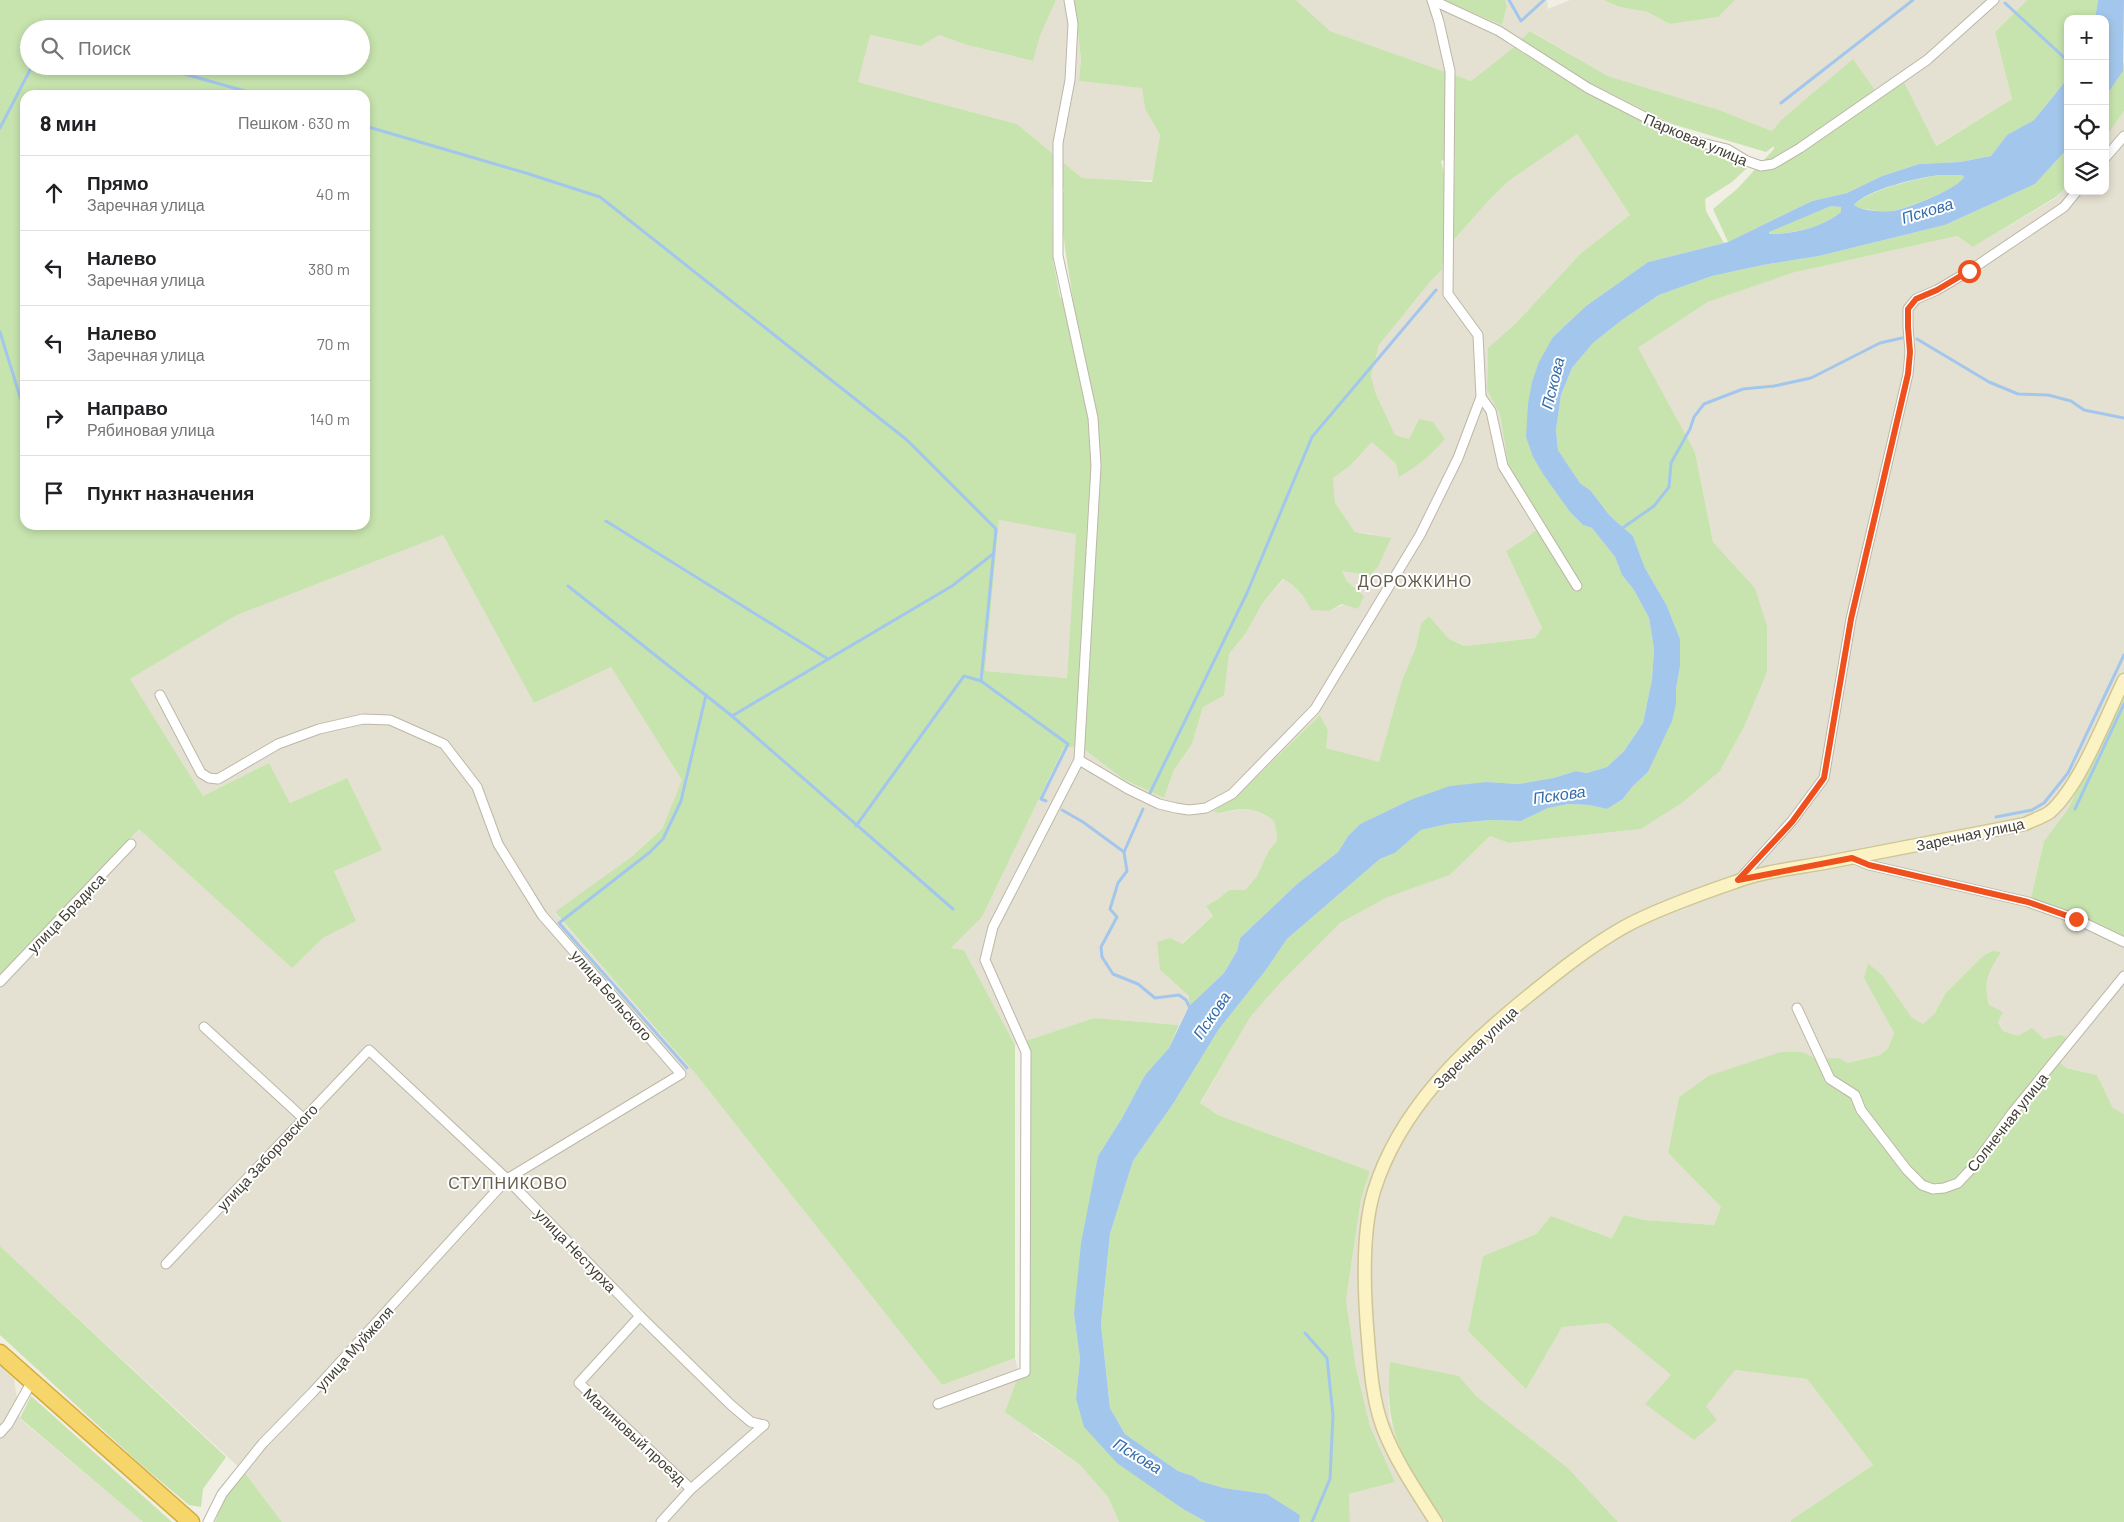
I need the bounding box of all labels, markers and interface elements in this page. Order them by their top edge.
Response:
map controls [2064,15,2109,195]
button: + [2064,15,2109,60]
search box [20,20,370,75]
icon: search [38,34,66,62]
text: Поиск [78,36,131,59]
button: − [2064,60,2109,105]
button: locate [2064,105,2109,150]
street label: Парковая улица [1641,109,1751,169]
text: 8 мин [40,110,97,135]
text: Пешком · 630 m [238,113,350,132]
button: layers [2064,150,2109,195]
text: Прямо [87,171,149,194]
icon: ahead [40,179,68,207]
text: 40 m [316,184,350,203]
water label: Пскова [1899,193,1955,227]
text: Заречная улица [87,195,205,214]
text: Налево [87,246,157,269]
icon: left [40,254,68,282]
text: 380 m [308,259,350,278]
route start [1958,260,1981,283]
text: Заречная улица [87,270,205,289]
text: Налево [87,321,157,344]
icon: left [40,329,68,357]
text: 70 m [317,334,350,353]
text: Заречная улица [87,345,205,364]
water label: Пскова [1536,355,1568,411]
text: Направо [87,396,168,419]
icon: right [40,404,68,432]
text: 140 m [310,409,350,428]
text: Рябиновая улица [87,420,215,439]
icon: arrive [40,479,68,507]
text: Пункт назначения [87,481,254,504]
district label: ДОРОЖКИНО [1358,571,1472,590]
water label: Пскова [1531,781,1587,807]
street label: Заречная улица [1914,814,2027,854]
street label: улица Брадиса [23,869,109,957]
route end [2065,908,2088,931]
street label: улица Бельского [568,946,656,1044]
water label: Пскова [1188,988,1234,1042]
street label: Заречная улица [1429,1002,1521,1092]
street label: Солнечная улица [1963,1068,2052,1175]
street label: улица Заборовского [213,1100,321,1214]
district label: СТУПНИКОВО [448,1173,568,1192]
street label: улица Нестурха [532,1204,621,1296]
street label: улица Муйжеля [311,1302,397,1394]
street label: Малиновый проезд [580,1384,690,1488]
water label: Пскова [1110,1433,1166,1477]

